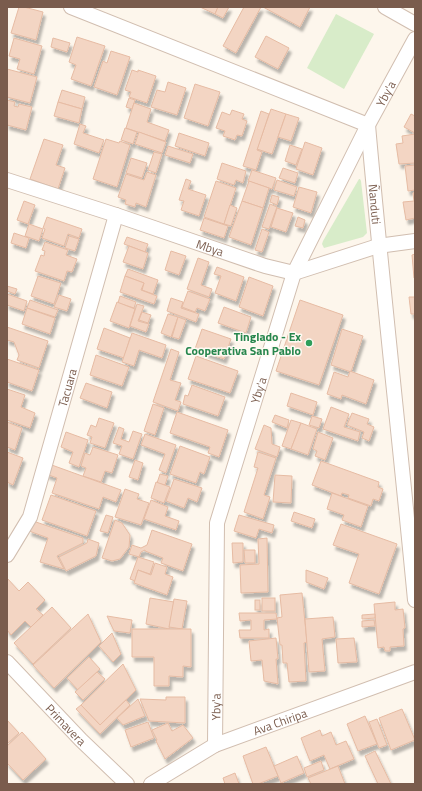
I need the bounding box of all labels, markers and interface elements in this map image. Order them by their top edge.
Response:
street label: Yby'a [370,77,400,110]
street label: Ñanduti [364,183,387,225]
street label: Mbya [194,234,226,261]
place label: Tinglado - Ex Cooperativa San Pablo [185,327,301,360]
marker: Tinglado - Ex Cooperativa San Pablo [304,338,314,348]
street label: Tacuara [52,366,81,409]
street label: Yby'a [245,374,271,406]
street label: Yby'a [206,693,225,721]
street label: Primavera [41,699,91,750]
street label: Ava Chiripa [250,703,309,740]

